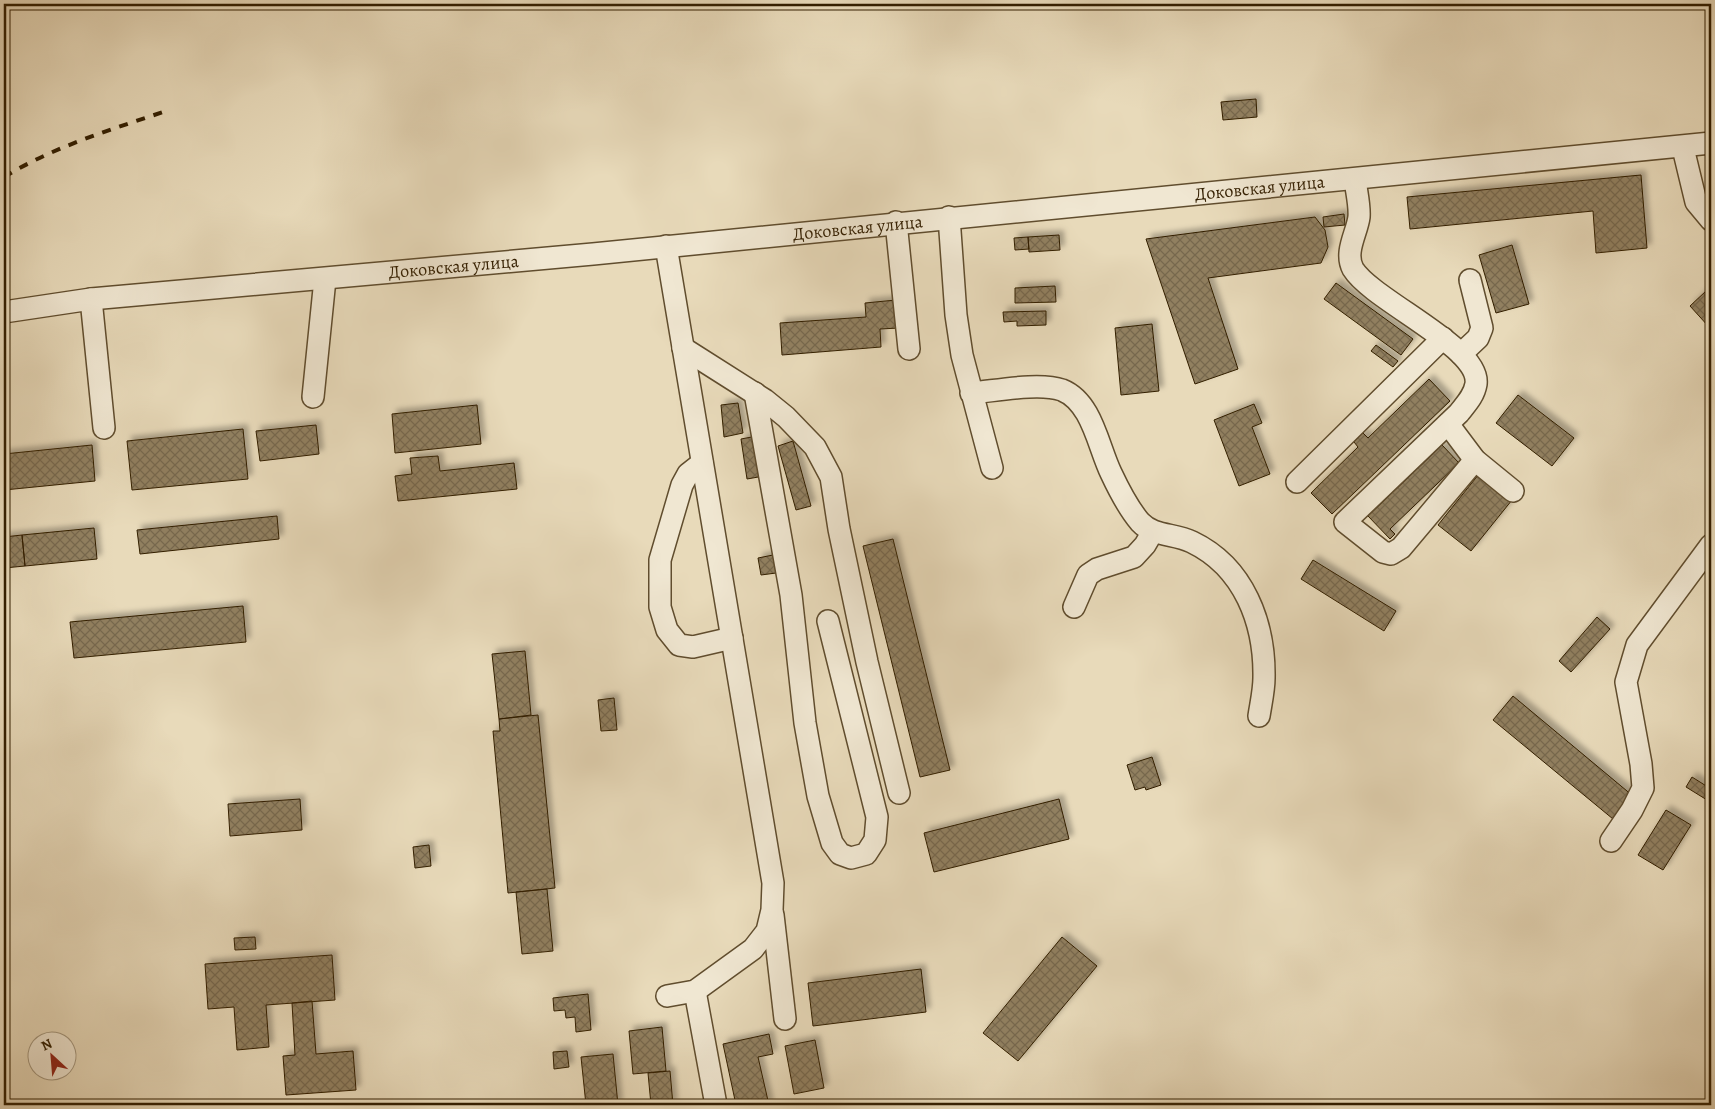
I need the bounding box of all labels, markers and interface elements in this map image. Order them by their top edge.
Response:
street label: Доковская улица [1194,169,1327,206]
street label: Доковская улица [792,209,925,246]
street label: Доковская улица [387,249,520,284]
north arrow [28,1032,78,1082]
text: N [38,1034,55,1056]

